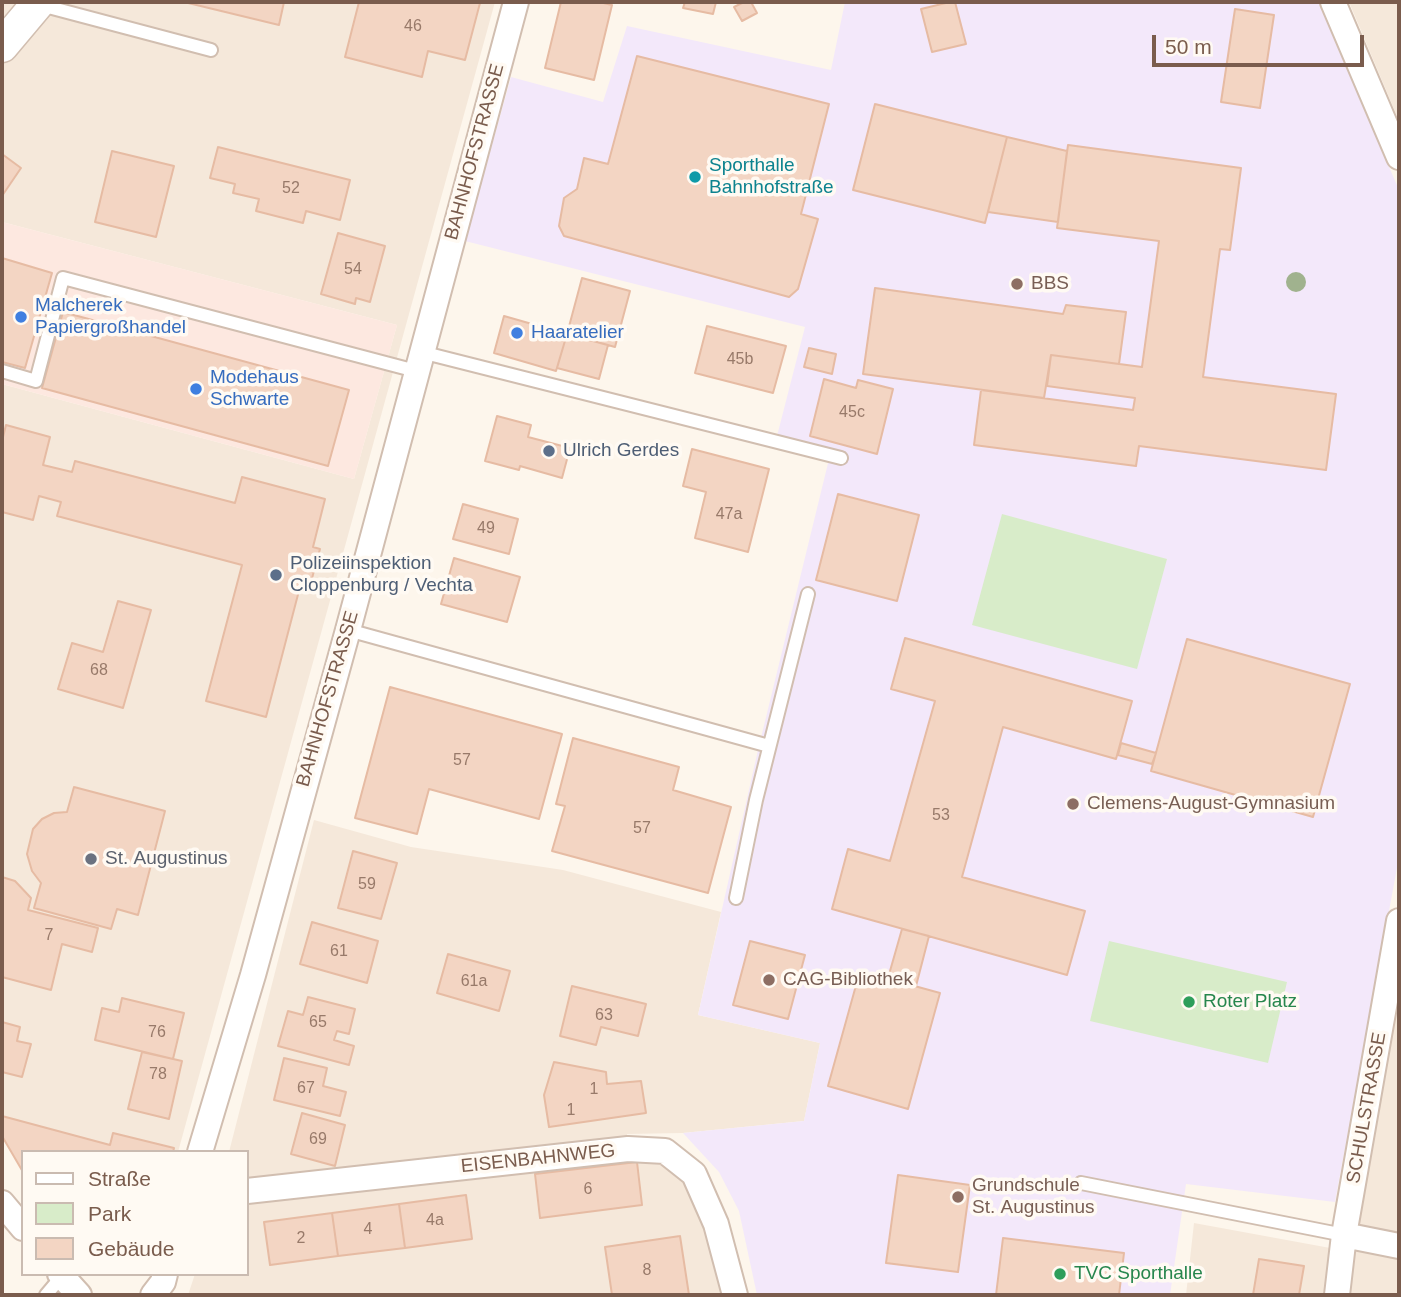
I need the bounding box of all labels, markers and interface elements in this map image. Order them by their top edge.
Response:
house number: 46 [404,17,422,37]
scale bar [1156,21,1368,65]
text: 50 m [1165,35,1212,58]
street label: BAHNHOFSTRASSE [440,61,510,243]
place label: Sporthalle Bahnhofstraße [709,155,834,199]
marker: Sporthalle Bahnhofstraße [687,169,703,185]
house number: 52 [282,179,300,199]
house number: 54 [344,260,362,280]
place label: BBS [1031,273,1069,295]
marker: BBS [1009,276,1025,292]
place label: Malcherek Papiergroßhandel [35,295,186,339]
marker: Malcherek Papiergroßhandel [13,309,29,325]
place label: Haaratelier [531,322,624,344]
marker: Haaratelier [509,325,525,341]
house number: 45b [727,350,753,370]
place label: Modehaus Schwarte [210,367,299,411]
marker: Modehaus Schwarte [188,381,204,397]
house number: 45c [839,403,865,423]
place label: Ulrich Gerdes [563,440,679,462]
marker: Ulrich Gerdes [541,443,557,459]
house number: 47a [716,505,742,525]
house number: 49 [477,519,495,539]
place label: Polizeiinspektion Cloppenburg / Vechta [290,553,473,597]
marker: Polizeiinspektion Cloppenburg / Vechta [268,567,284,583]
street label: BAHNHOFSTRASSE [292,609,364,789]
house number: 68 [90,661,108,681]
house number: 57 [453,751,471,771]
place label: Clemens-August-Gymnasium [1087,793,1335,815]
marker: Clemens-August-Gymnasium [1065,796,1081,812]
house number: 53 [932,806,950,826]
house number: 57 [633,819,651,839]
place label: St. Augustinus [105,848,228,870]
marker: St. Augustinus [83,851,99,867]
house number: 59 [358,875,376,895]
house number: 7 [45,926,53,946]
house number: 61 [330,942,348,962]
place label: CAG-Bibliothek [783,969,913,991]
house number: 61a [461,972,487,992]
marker: CAG-Bibliothek [761,972,777,988]
place label: Roter Platz [1203,991,1297,1013]
marker: Roter Platz [1181,994,1197,1010]
house number: 63 [595,1006,613,1026]
house number: 65 [309,1013,327,1033]
house number: 76 [148,1023,166,1043]
street label: SCHULSTRASSE [1342,1031,1392,1185]
house number: 78 [149,1065,167,1085]
house number: 67 [297,1079,315,1099]
house number: 1 [590,1080,598,1100]
house number: 1 [567,1101,575,1121]
house number: 69 [309,1130,327,1150]
street label: EISENBAHNWEG [460,1140,616,1178]
legend [21,1150,248,1276]
text: Straße [88,1167,151,1190]
place label: Grundschule St. Augustinus [972,1175,1095,1219]
house number: 6 [584,1180,592,1200]
marker: Grundschule St. Augustinus [950,1189,966,1205]
text: Park [88,1202,131,1225]
house number: 4a [426,1211,444,1231]
house number: 4 [364,1220,372,1240]
house number: 2 [297,1229,305,1249]
text: Gebäude [88,1237,174,1260]
house number: 8 [643,1261,651,1281]
place label: TVC Sporthalle [1074,1263,1203,1285]
marker: TVC Sporthalle [1052,1266,1068,1282]

